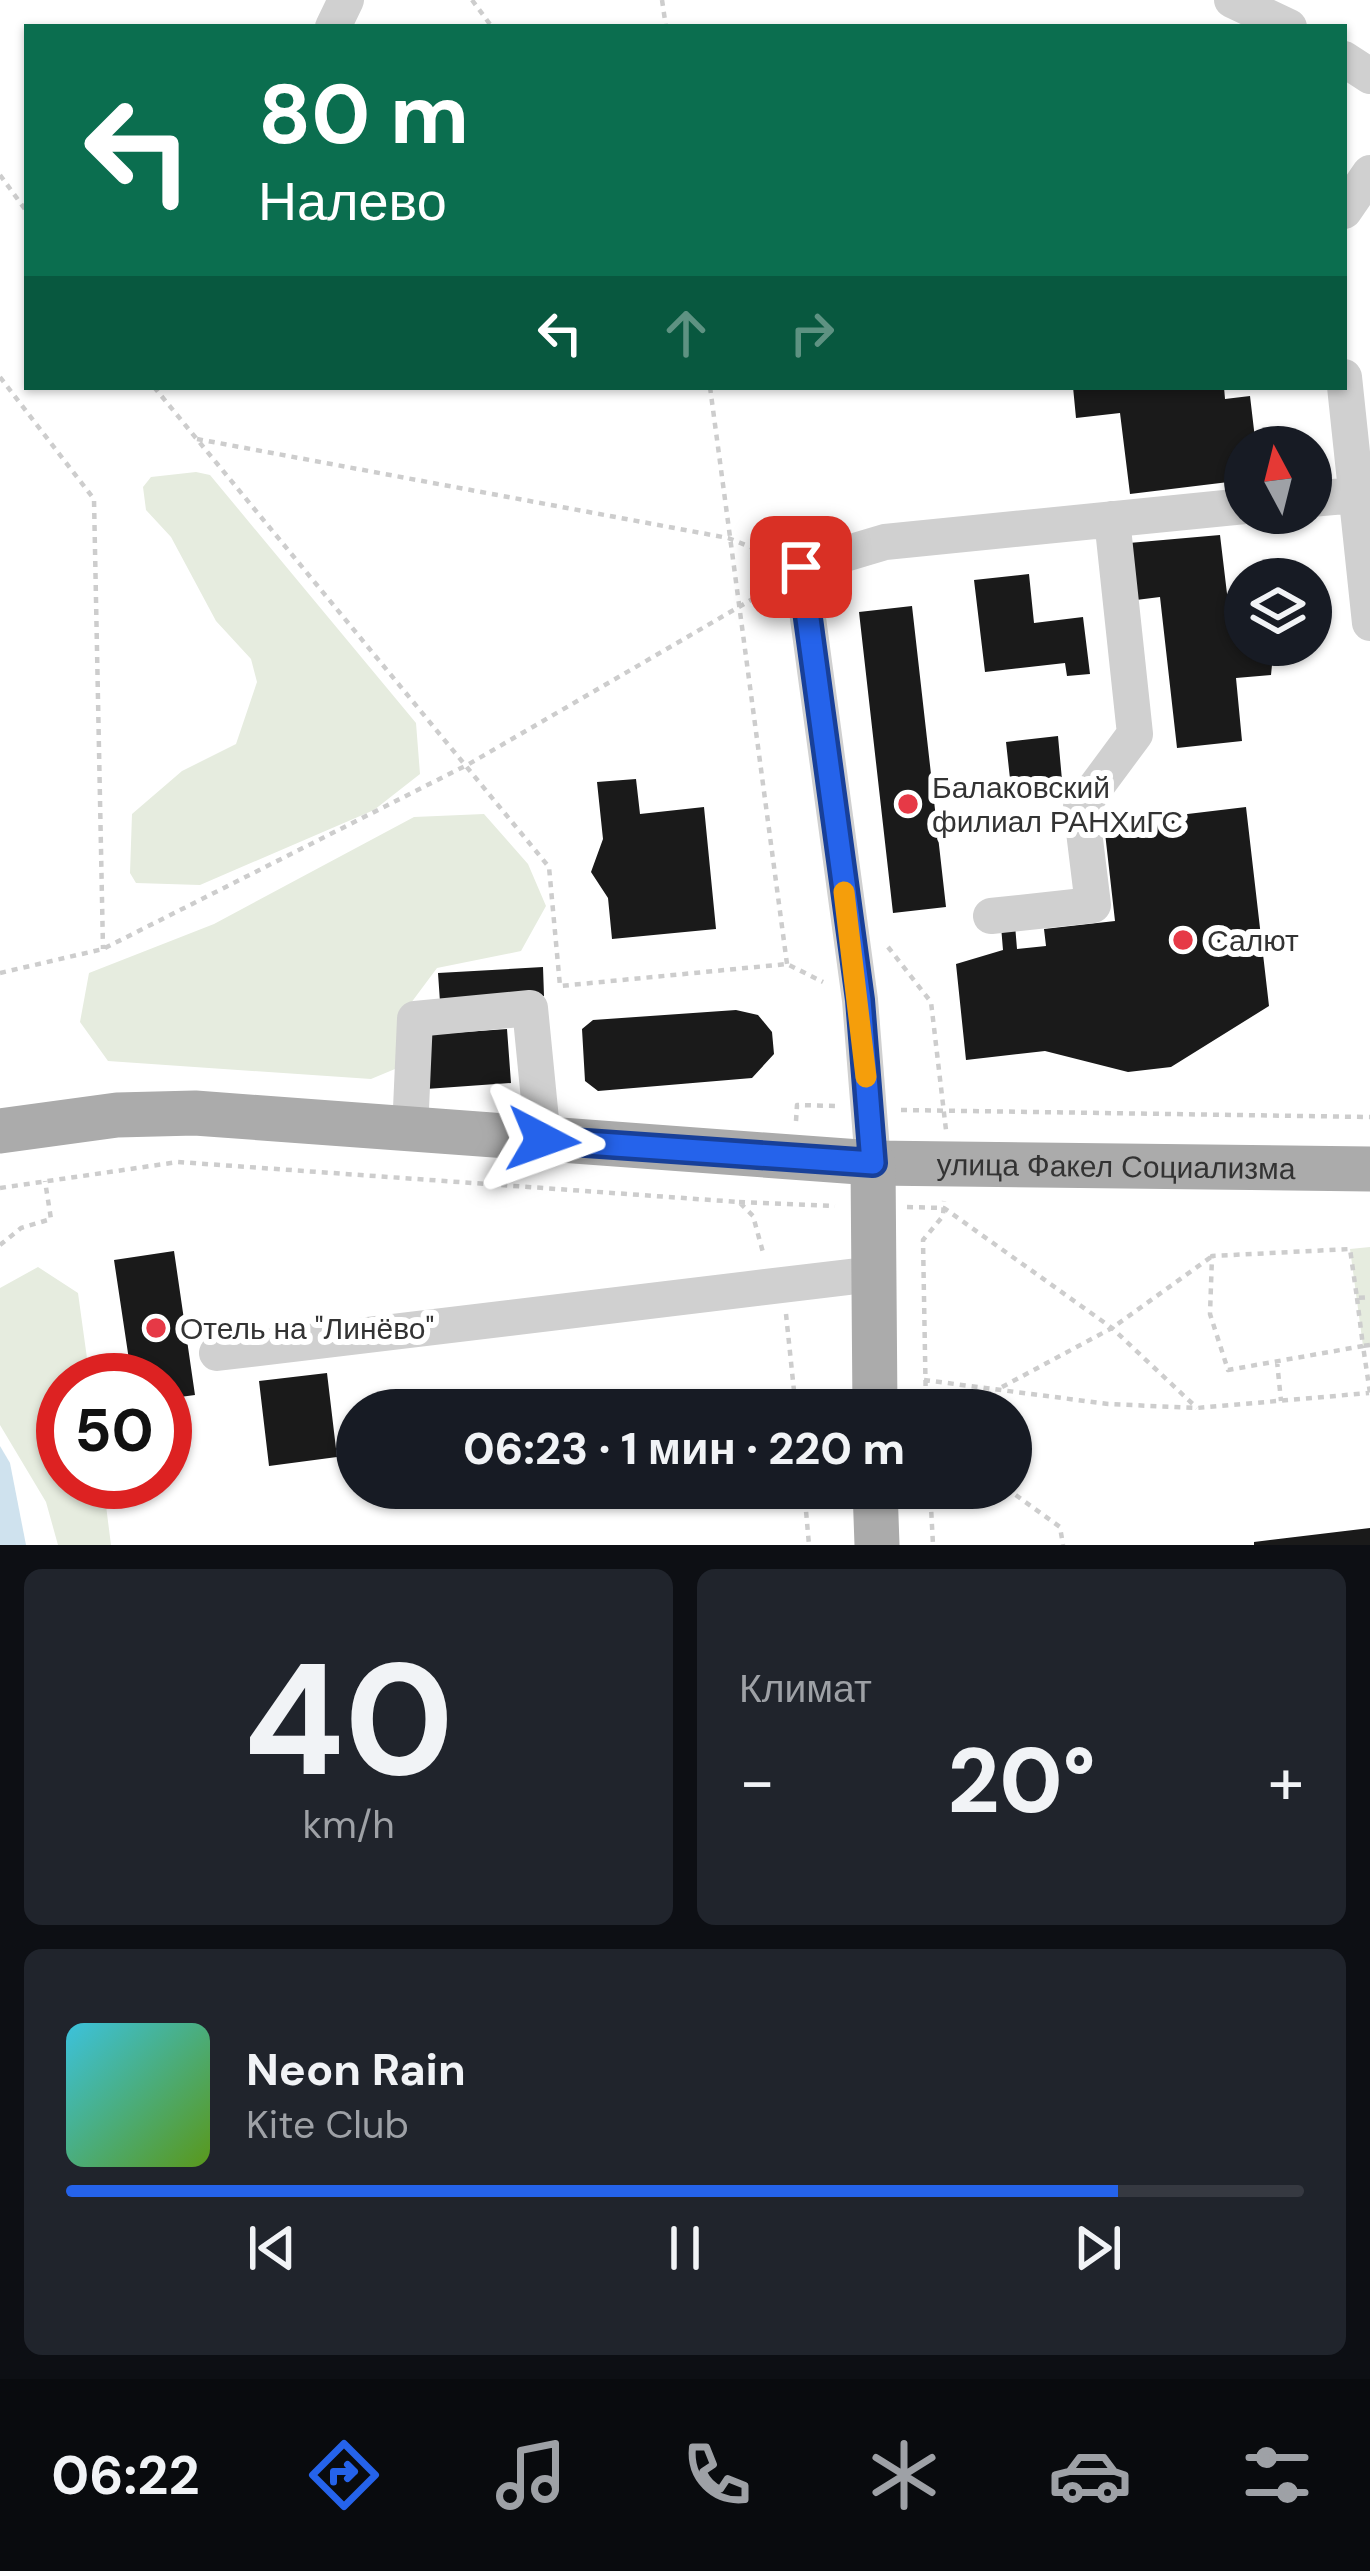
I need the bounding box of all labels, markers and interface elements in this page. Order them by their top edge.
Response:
text: 80 m [258,60,469,169]
icon: left [60,72,216,228]
text: Налево [258,166,447,237]
icon: left [527,300,593,366]
icon: ahead [653,300,719,366]
icon: right [779,300,845,366]
north arrow [1224,426,1332,534]
map controls [1224,426,1332,666]
pin [750,516,852,618]
icon: arrive [768,534,834,600]
button: layers [1224,558,1332,666]
place label: Балаковский филиал РАНХиГС [932,768,1183,841]
marker: Балаковский филиал РАНХиГС [895,791,921,817]
place label: Салют [1207,921,1299,960]
marker: Салют [1170,927,1196,953]
position arrow [480,1077,606,1203]
street label: улица Факел Социализма [936,1144,1296,1188]
place label: Отель на "Линёво" [180,1309,434,1348]
marker: Отель на "Линёво" [143,1315,169,1341]
speed limit sign: 50 [36,1353,192,1509]
text: 06:23 · 1 мин · 220 m [463,1419,905,1478]
text: 40 [243,1619,454,1822]
text: Климат [739,1663,872,1714]
text: 20° [947,1723,1096,1840]
text: − [739,1739,775,1824]
text: + [1268,1739,1304,1824]
text: km/h [302,1799,395,1850]
text: Neon Rain [246,2040,466,2099]
text: Kite Club [246,2099,409,2150]
icon: previous [239,2215,305,2281]
icon: pause [652,2215,718,2281]
icon: next [1065,2215,1131,2281]
icon: directions [302,2433,386,2517]
icon: music [489,2433,573,2517]
icon: phone [675,2433,759,2517]
icon: climate [862,2433,946,2517]
icon: car [1048,2433,1132,2517]
icon: filters [1235,2433,1319,2517]
text: 06:22 [51,2440,200,2511]

